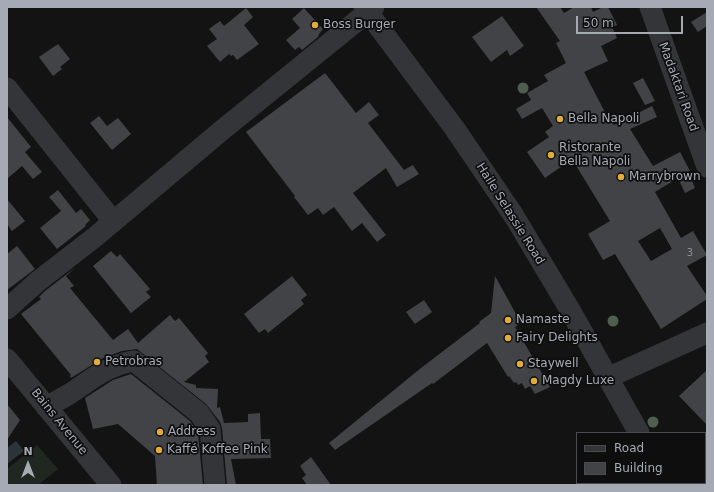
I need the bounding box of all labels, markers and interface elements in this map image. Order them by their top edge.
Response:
scale bar [578,8,685,34]
text: 50 m [583,16,614,30]
place label: Boss Burger [323,18,395,32]
marker: Boss Burger [310,20,320,30]
street label: Madaktari Road [655,40,701,134]
place label: Bella Napoli [568,112,639,126]
marker: Bella Napoli [555,114,565,124]
place label: Ristorante Bella Napoli [559,141,630,169]
marker: Ristorante Bella Napoli [546,150,556,160]
street label: Haile Selassie Road [473,161,547,267]
place label: Marrybrown [629,170,701,184]
marker: Marrybrown [616,172,626,182]
house number: 3 [687,247,693,259]
place label: Namaste [516,313,570,327]
marker: Namaste [503,315,513,325]
place label: Fairy Delights [516,331,598,345]
marker: Fairy Delights [503,333,513,343]
place label: Petrobras [105,355,162,369]
marker: Petrobras [92,357,102,367]
place label: Staywell [528,357,579,371]
marker: Staywell [515,359,525,369]
place label: Magdy Luxe [542,374,614,388]
marker: Magdy Luxe [529,376,539,386]
street label: Bains Avenue [28,386,90,458]
place label: Address [168,425,216,439]
marker: Address [155,427,165,437]
legend [576,432,706,484]
text: Road [614,441,644,455]
place label: Kaffé Koffee Pink [167,443,268,457]
north arrow [8,444,48,484]
text: N [23,445,33,458]
marker: Kaffé Koffee Pink [154,445,164,455]
text: Building [614,461,663,475]

